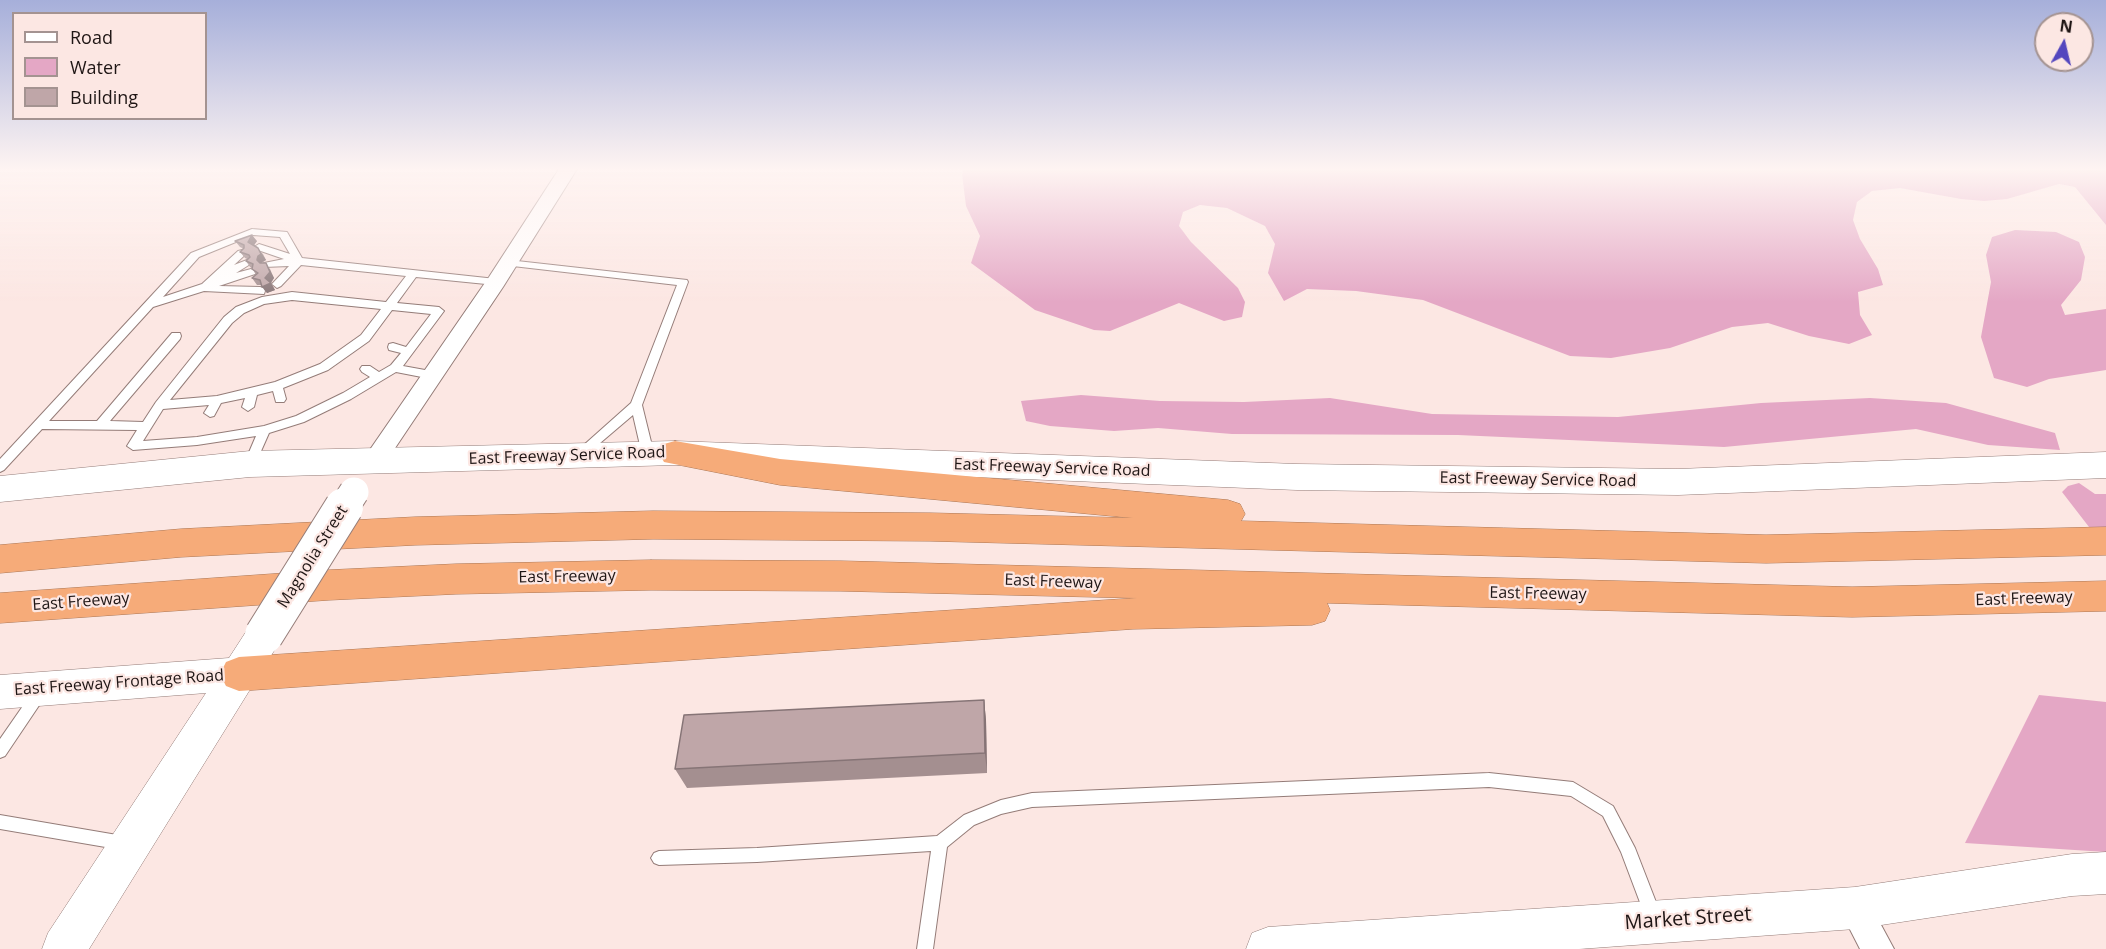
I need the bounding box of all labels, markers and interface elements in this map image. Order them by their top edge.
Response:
legend [12,12,207,120]
north arrow [2034,12,2094,72]
text: N [2058,14,2074,38]
text: Road [70,25,113,49]
text: Water [70,55,121,79]
text: Building [70,85,138,109]
street label: East Freeway Service Road [468,443,666,469]
street label: East Freeway Service Road [953,455,1151,481]
street label: East Freeway Service Road [1439,469,1637,491]
street label: Magnolia Street [274,502,352,612]
street label: East Freeway [518,567,616,587]
street label: East Freeway [1004,571,1102,593]
street label: East Freeway [1489,584,1587,604]
street label: East Freeway [1975,588,2073,610]
street label: East Freeway [32,589,130,615]
street label: East Freeway Frontage Road [13,666,225,700]
street label: Market Street [1624,903,1752,935]

